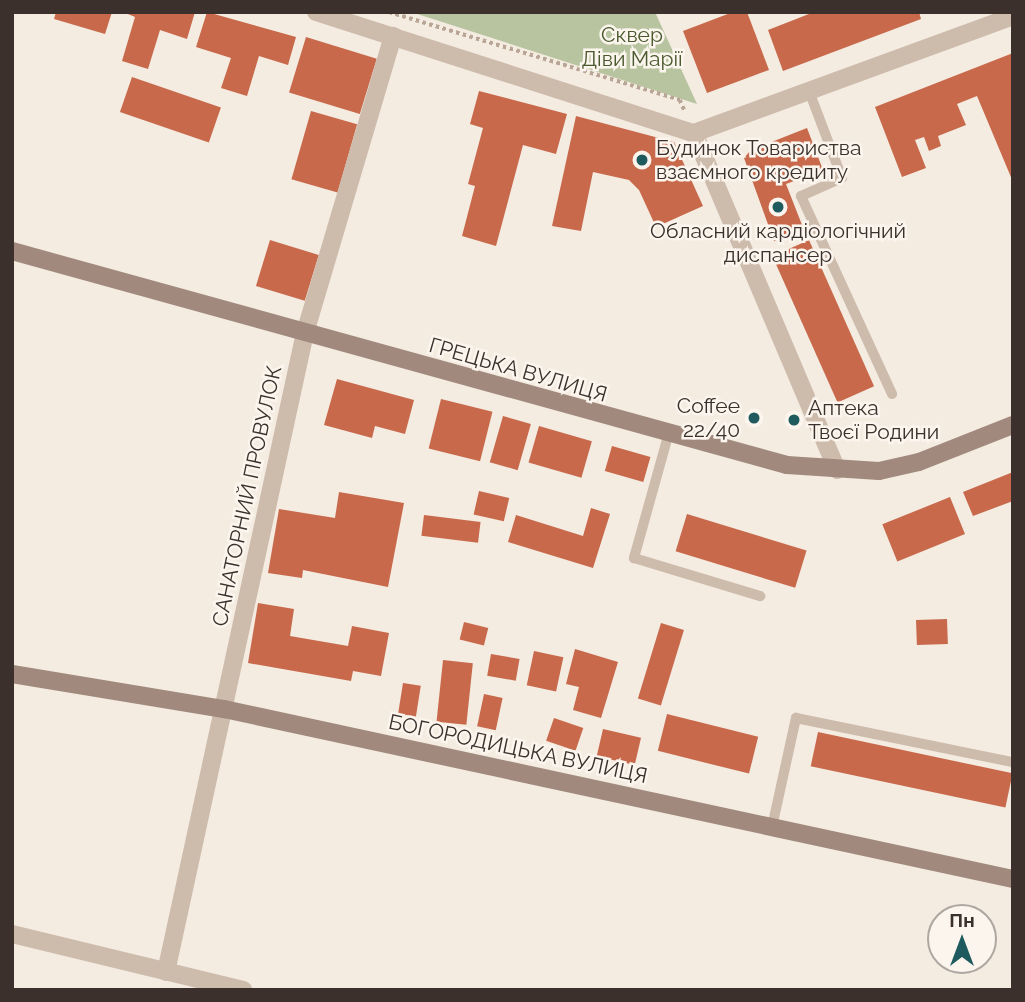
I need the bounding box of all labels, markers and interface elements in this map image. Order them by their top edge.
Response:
park label: Сквер Діви Марії [581,22,683,72]
place label: Будинок Товариства взаємного кредиту [656,135,862,185]
marker: Будинок Товариства взаємного кредиту [634,152,650,168]
marker: Обласний кардіологічний диспансер [770,199,786,215]
place label: Обласний кардіологічний диспансер [650,218,906,268]
street label: ГРЕЦЬКА ВУЛИЦЯ [426,332,610,408]
street label: САНАТОРНИЙ ПРОВУЛОК [207,363,287,629]
place label: Coffee 22/40 [677,393,740,443]
place label: Аптека Твоєї Родини [808,395,939,445]
marker: Coffee 22/40 [746,410,762,426]
marker: Аптека Твоєї Родини [786,412,802,428]
street label: БОГОРОДИЦЬКА ВУЛИЦЯ [386,709,650,789]
north arrow [927,904,997,974]
text: Пн [949,909,975,931]

